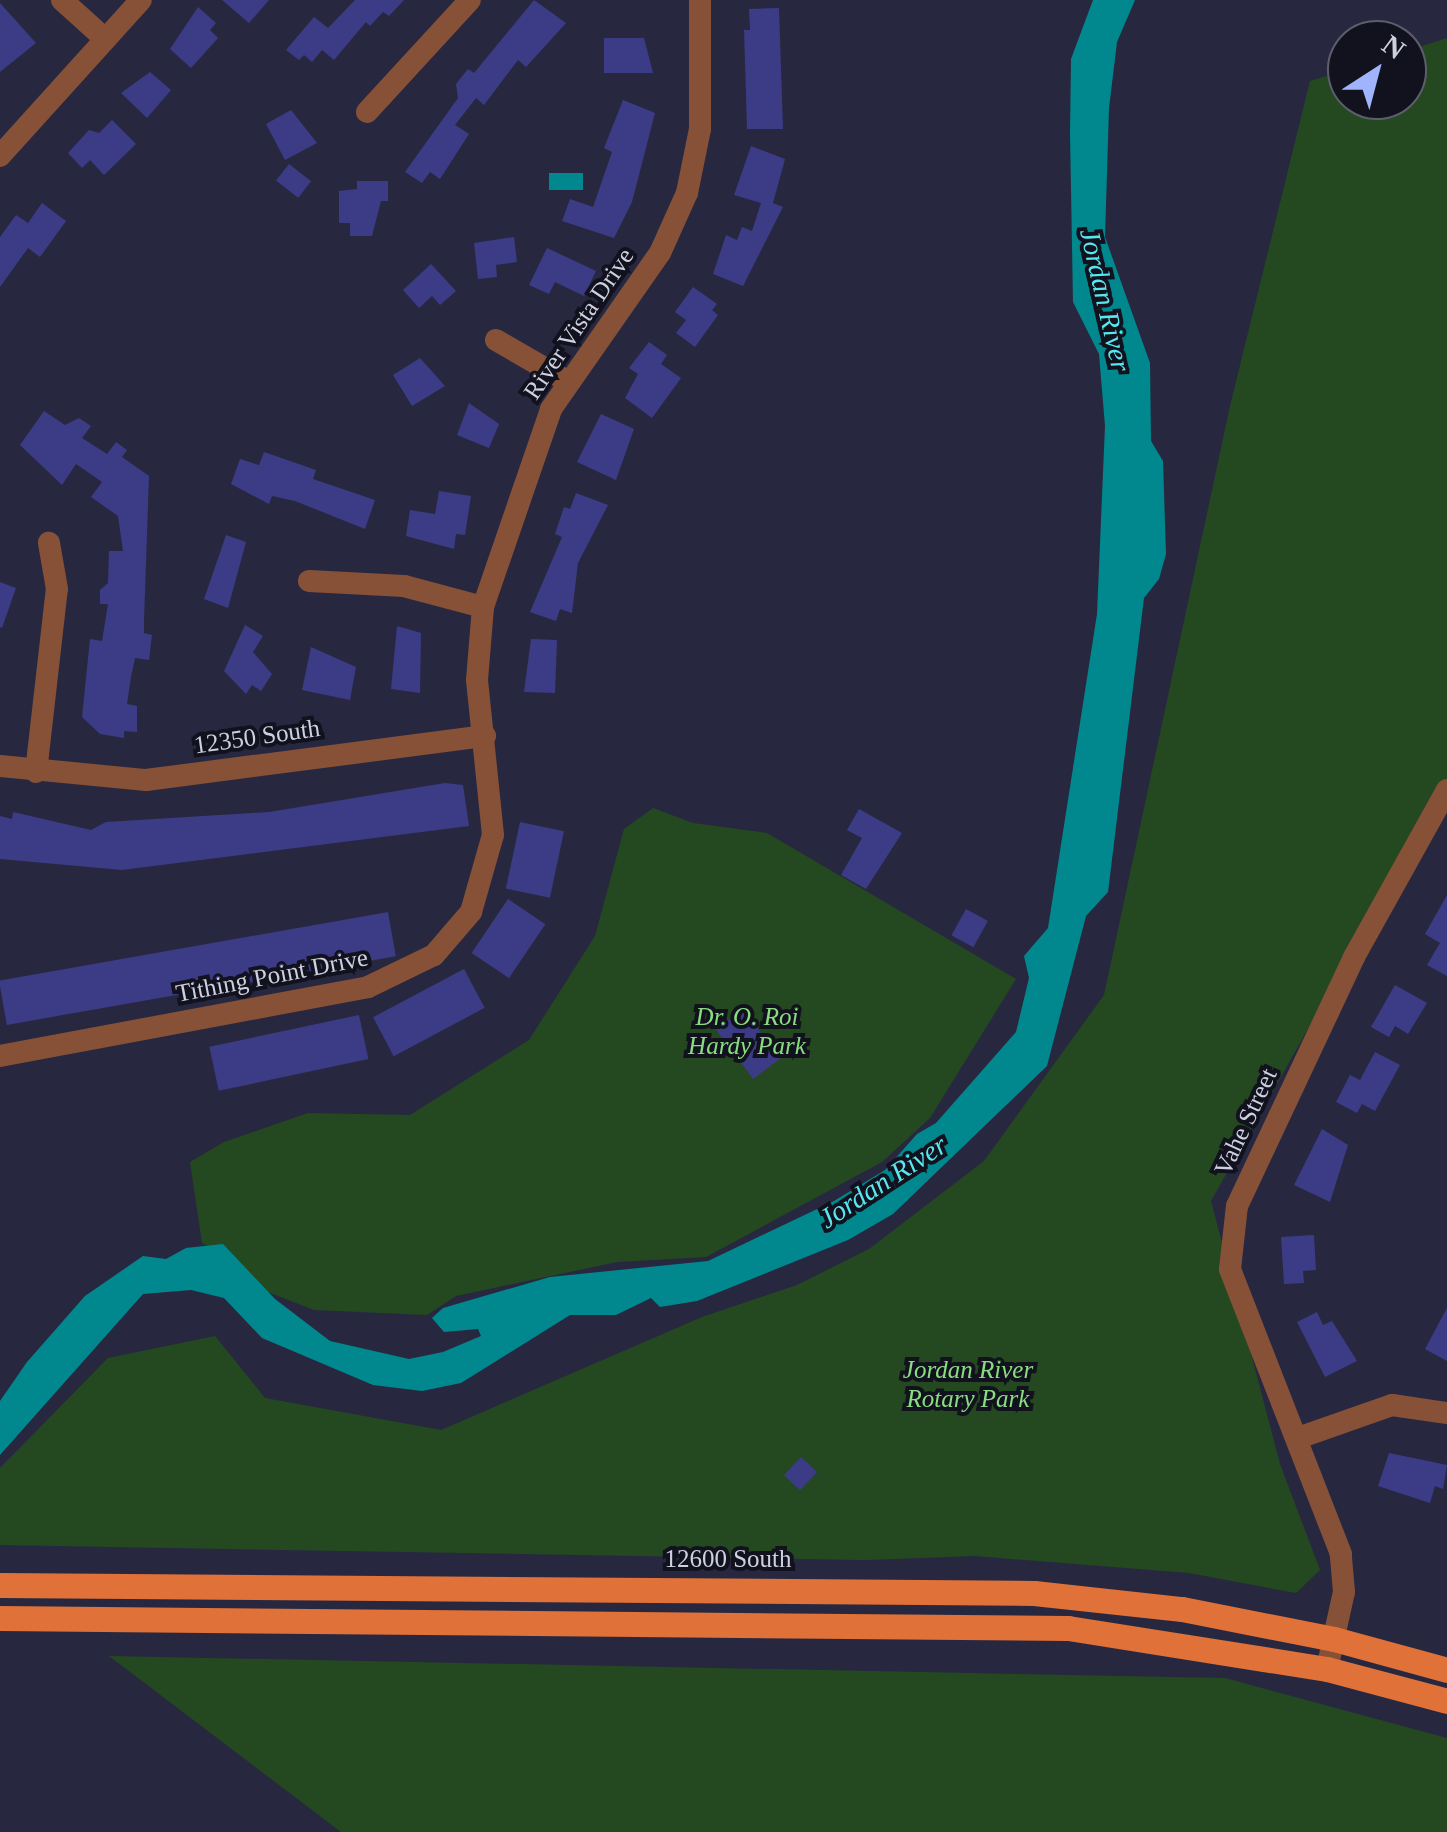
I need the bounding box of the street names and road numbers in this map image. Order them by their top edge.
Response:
street label: River Vista Drive [517,243,641,405]
street label: 12350 South [192,713,322,761]
street label: Tithing Point Drive [173,943,371,1009]
street label: Vahe Street [1208,1064,1284,1180]
street label: 12600 South [664,1544,792,1574]

